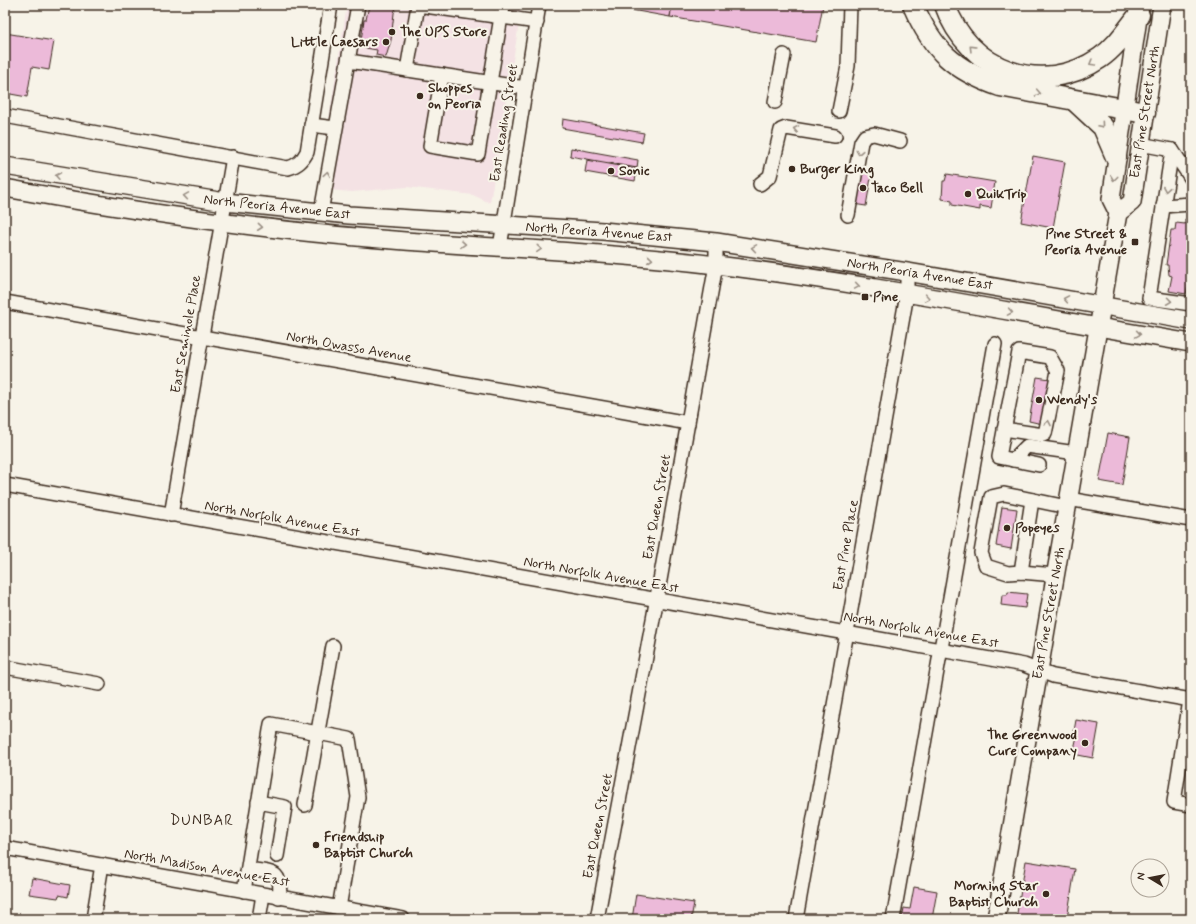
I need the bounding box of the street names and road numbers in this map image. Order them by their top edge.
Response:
street label: East Pine Street North [1126,44,1164,180]
street label: East Reading Street [486,63,522,183]
street label: North Peoria Avenue East [203,190,352,224]
street label: North Peoria Avenue East [525,218,673,246]
street label: North Peoria Avenue East [846,254,995,294]
street label: East Seminole Place [167,273,205,395]
street label: North Owasso Avenue [285,327,413,367]
street label: East Queen Street [639,453,675,561]
street label: North Norfolk Avenue East [203,496,361,544]
street label: East Pine Place [829,498,863,592]
street label: East Pine Street North [1029,545,1070,681]
street label: North Norfolk Avenue East [522,552,680,600]
street label: North Norfolk Avenue East [842,607,1000,655]
street label: East Queen Street [579,772,617,880]
street label: North Madison Avenue East [123,845,291,891]

